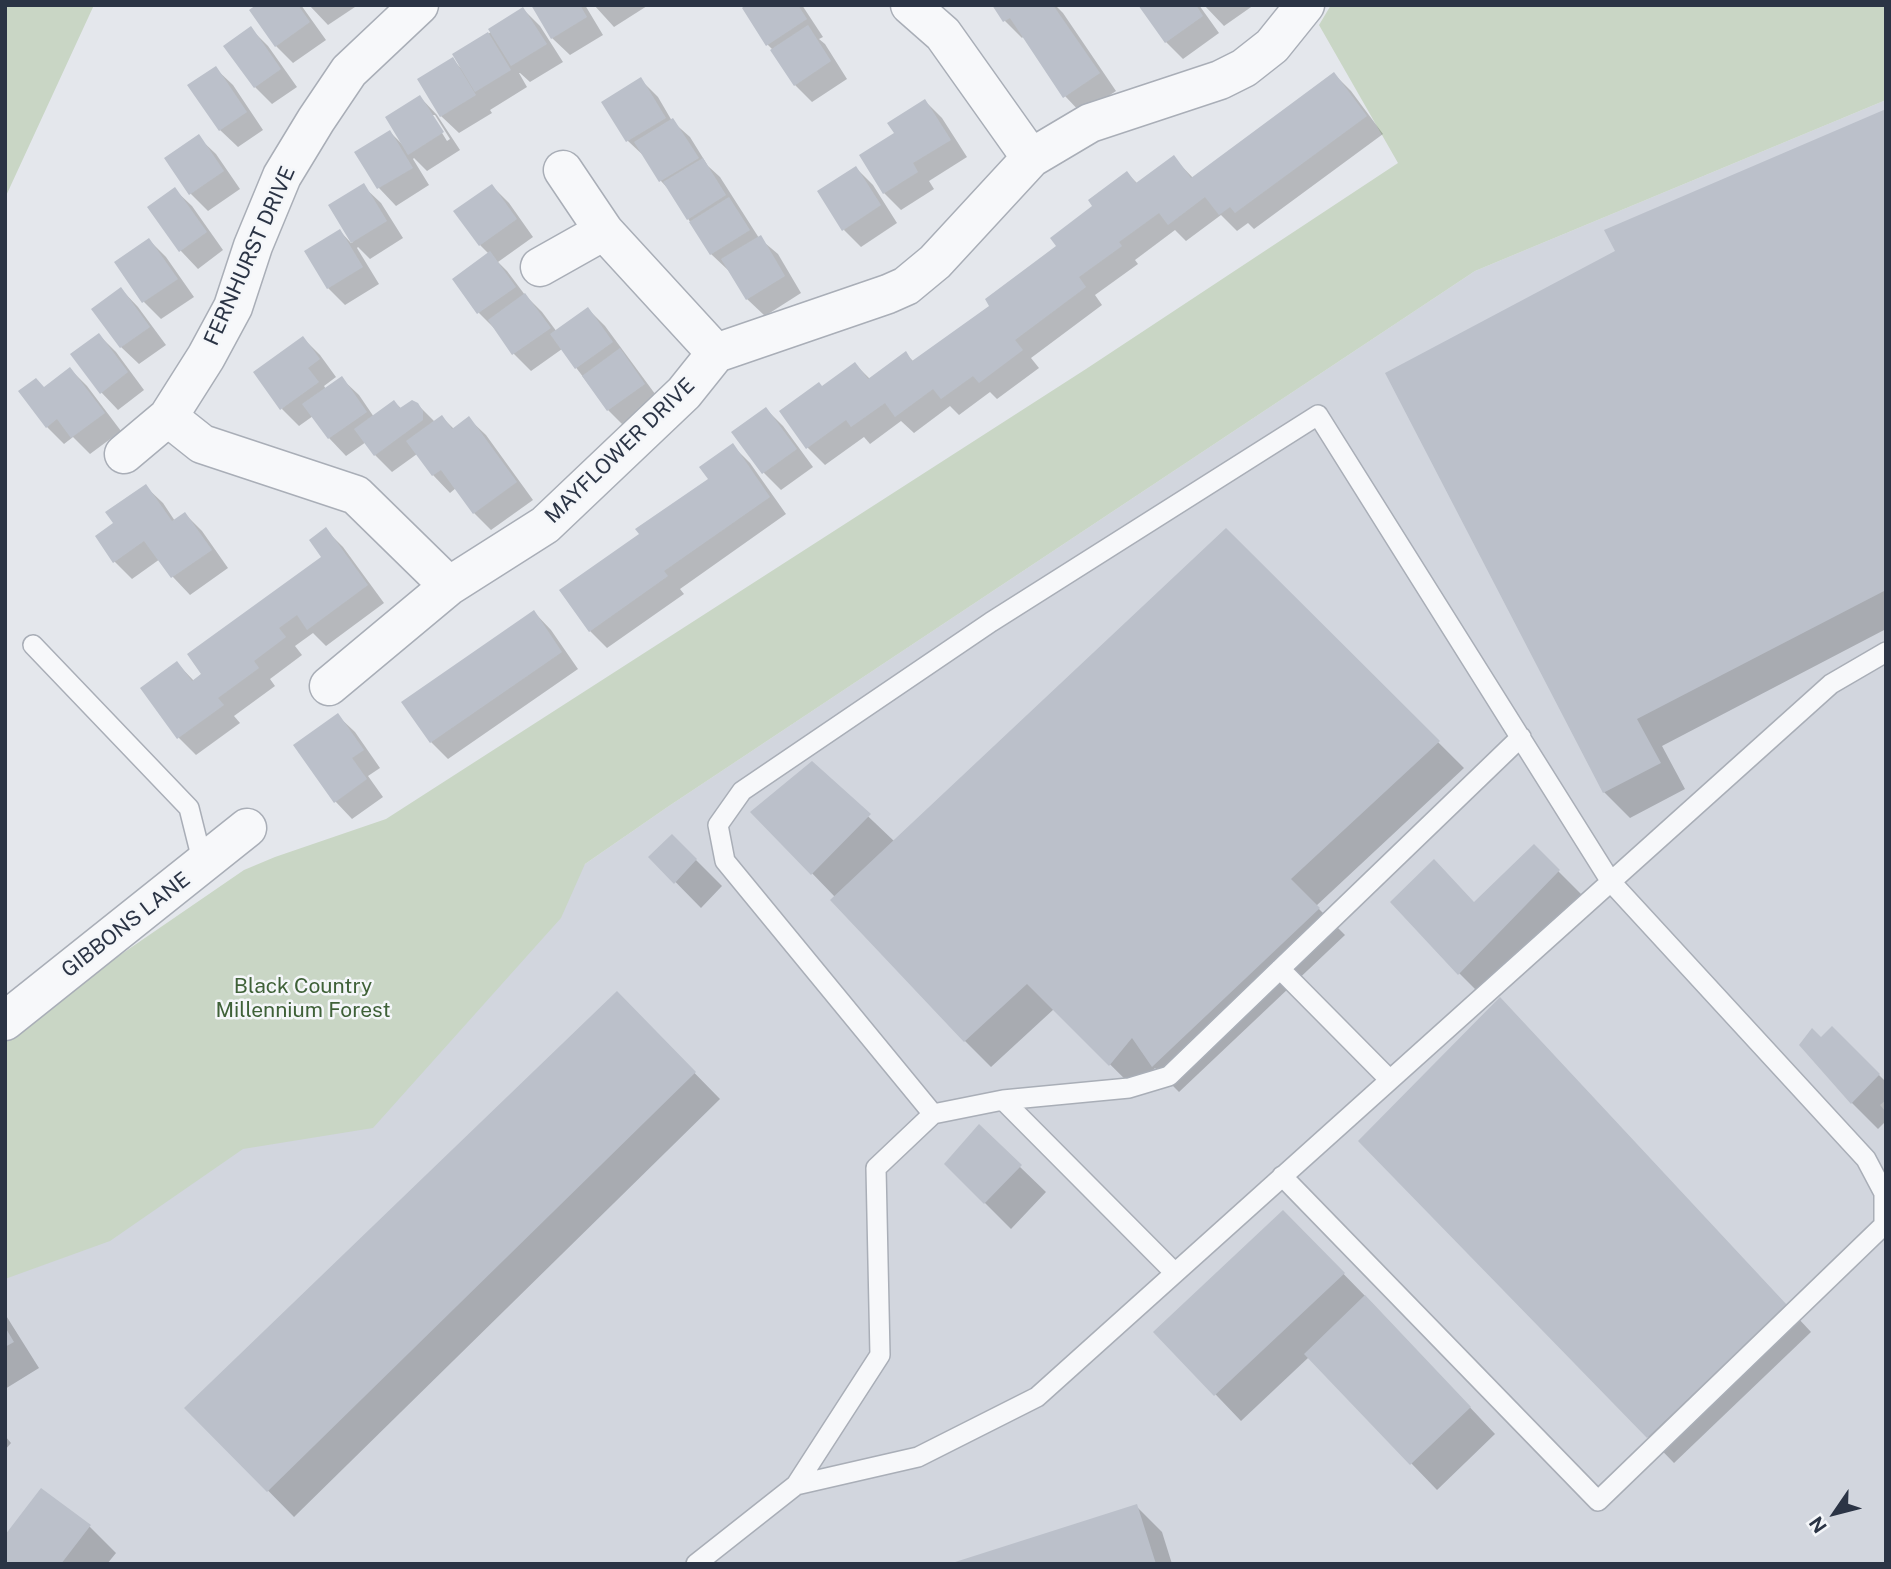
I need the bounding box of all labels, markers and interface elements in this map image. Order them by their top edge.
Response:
street label: FERNHURST DRIVE [199,163,301,349]
street label: MAYFLOWER DRIVE [540,373,700,529]
street label: GIBBONS LANE [57,867,195,983]
park label: Black Country Millennium Forest [215,974,391,1024]
north arrow [1800,1478,1870,1548]
text: N [1805,1513,1831,1537]

